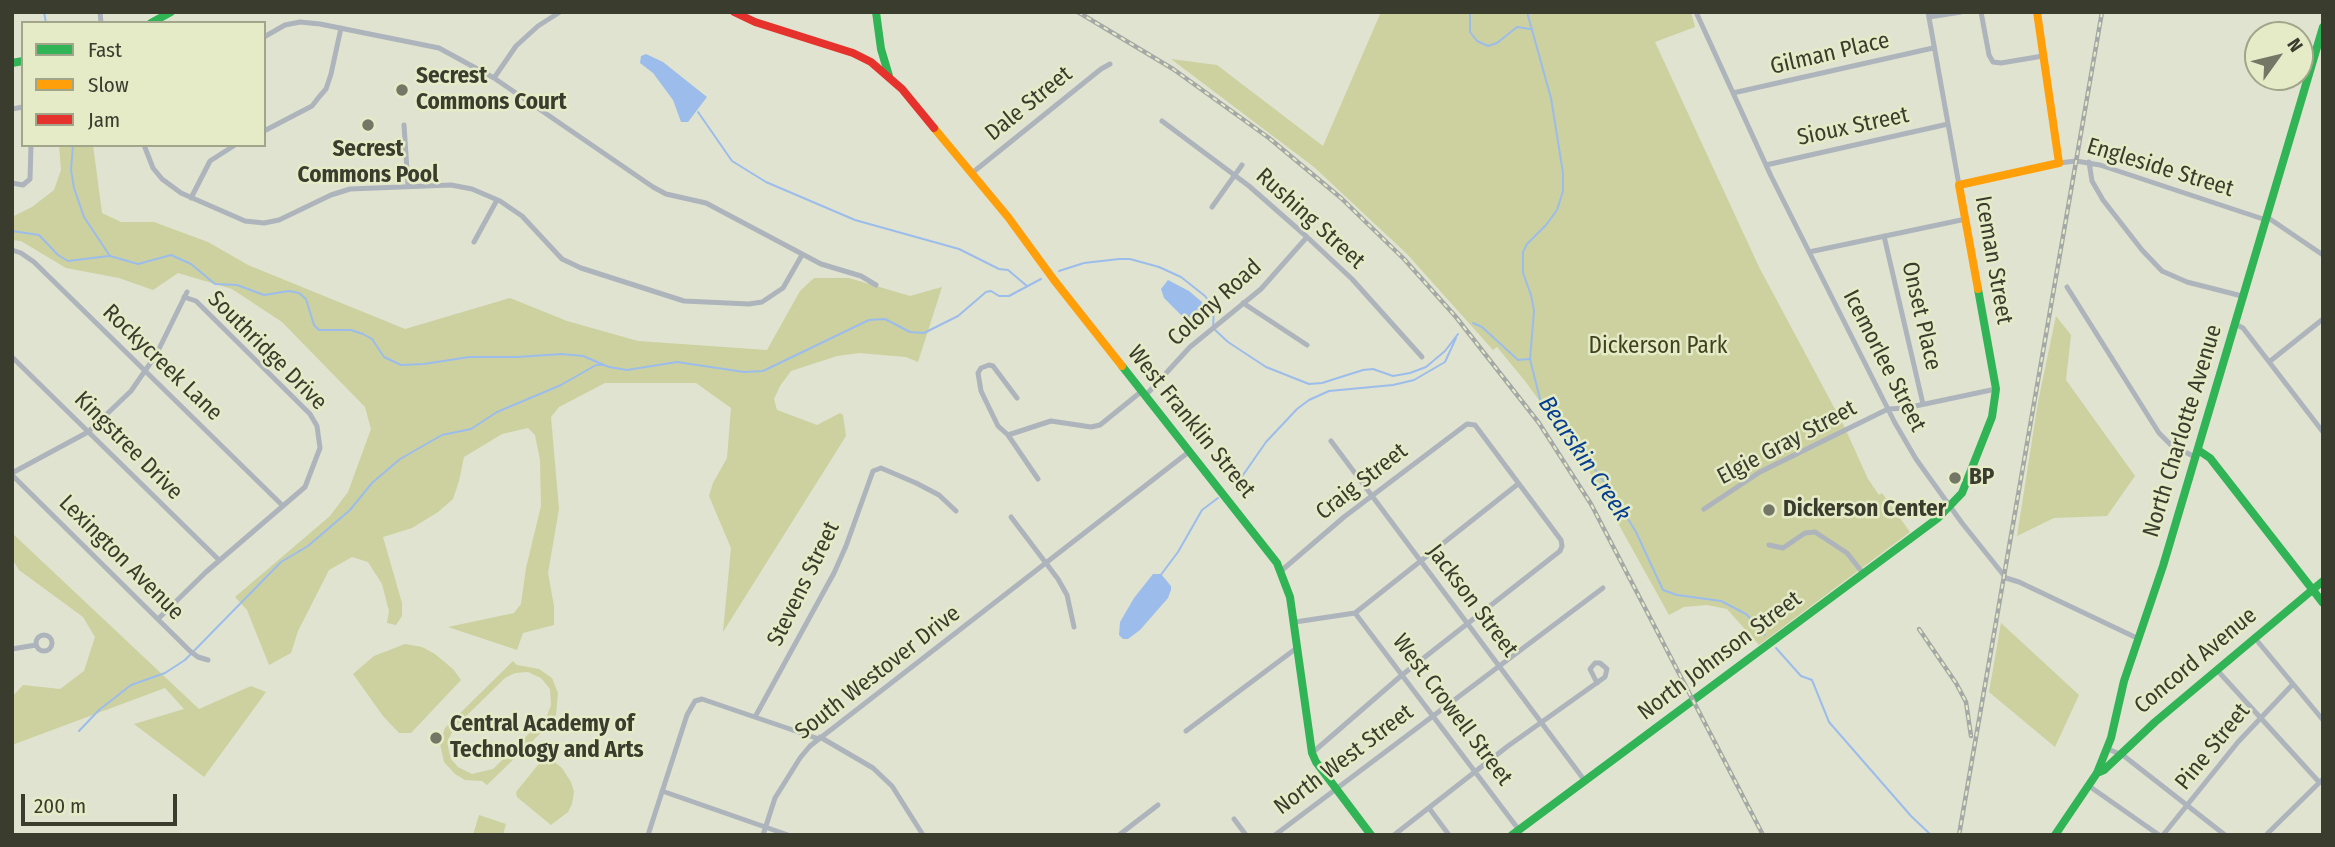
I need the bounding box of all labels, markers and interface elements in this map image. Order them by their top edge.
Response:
legend [21,21,266,147]
north arrow [2244,21,2314,91]
street label: Gilman Place [1768,27,1892,81]
text: N [2282,34,2308,56]
text: Fast [88,37,122,63]
street label: Dale Street [980,61,1078,147]
place label: Secrest Commons Court [416,63,566,117]
text: Slow [88,72,129,98]
marker: Secrest Commons Court [394,82,410,98]
street label: Sioux Street [1795,102,1911,152]
text: Jam [88,107,120,133]
marker: Secrest Commons Pool [360,117,376,133]
street label: Engleside Street [2083,133,2237,203]
place label: Secrest Commons Pool [298,136,438,190]
street label: Rushing Street [1250,163,1370,275]
street label: Iceman Street [1968,194,2018,326]
street label: Colony Road [1162,254,1268,352]
street label: Onset Place [1895,259,1947,373]
street label: Southridge Drive [202,286,332,416]
street label: Icemorlee Street [1836,286,1932,436]
street label: Rockycreek Lane [96,299,228,427]
street label: North Charlotte Avenue [2138,321,2228,541]
park label: Dickerson Park [1589,333,1727,361]
street label: West Franklin Street [1121,340,1261,504]
street label: Kingstree Drive [68,386,188,506]
water label: Bearskin Creek [1532,391,1636,527]
street label: Elgie Gray Street [1713,395,1861,491]
street label: Craig Street [1311,438,1413,526]
place label: BP [1969,464,1994,492]
marker: BP [1947,470,1963,486]
street label: Lexington Avenue [53,490,189,626]
place label: Dickerson Center [1783,496,1946,524]
marker: Dickerson Center [1761,502,1777,518]
street label: Stevens Street [762,517,846,651]
street label: Jackson Street [1421,539,1523,663]
street label: North Johnson Street [1633,585,1807,727]
street label: South Westover Drive [790,600,966,746]
street label: Concord Avenue [2129,602,2263,720]
street label: West Crowell Street [1386,629,1518,791]
street label: Pine Street [2170,698,2256,796]
street label: North West Street [1269,699,1419,821]
place label: Central Academy of Technology and Arts [450,711,644,765]
marker: Central Academy of Technology and Arts [428,730,444,746]
scale bar [24,780,180,824]
text: 200 m [34,793,86,819]

